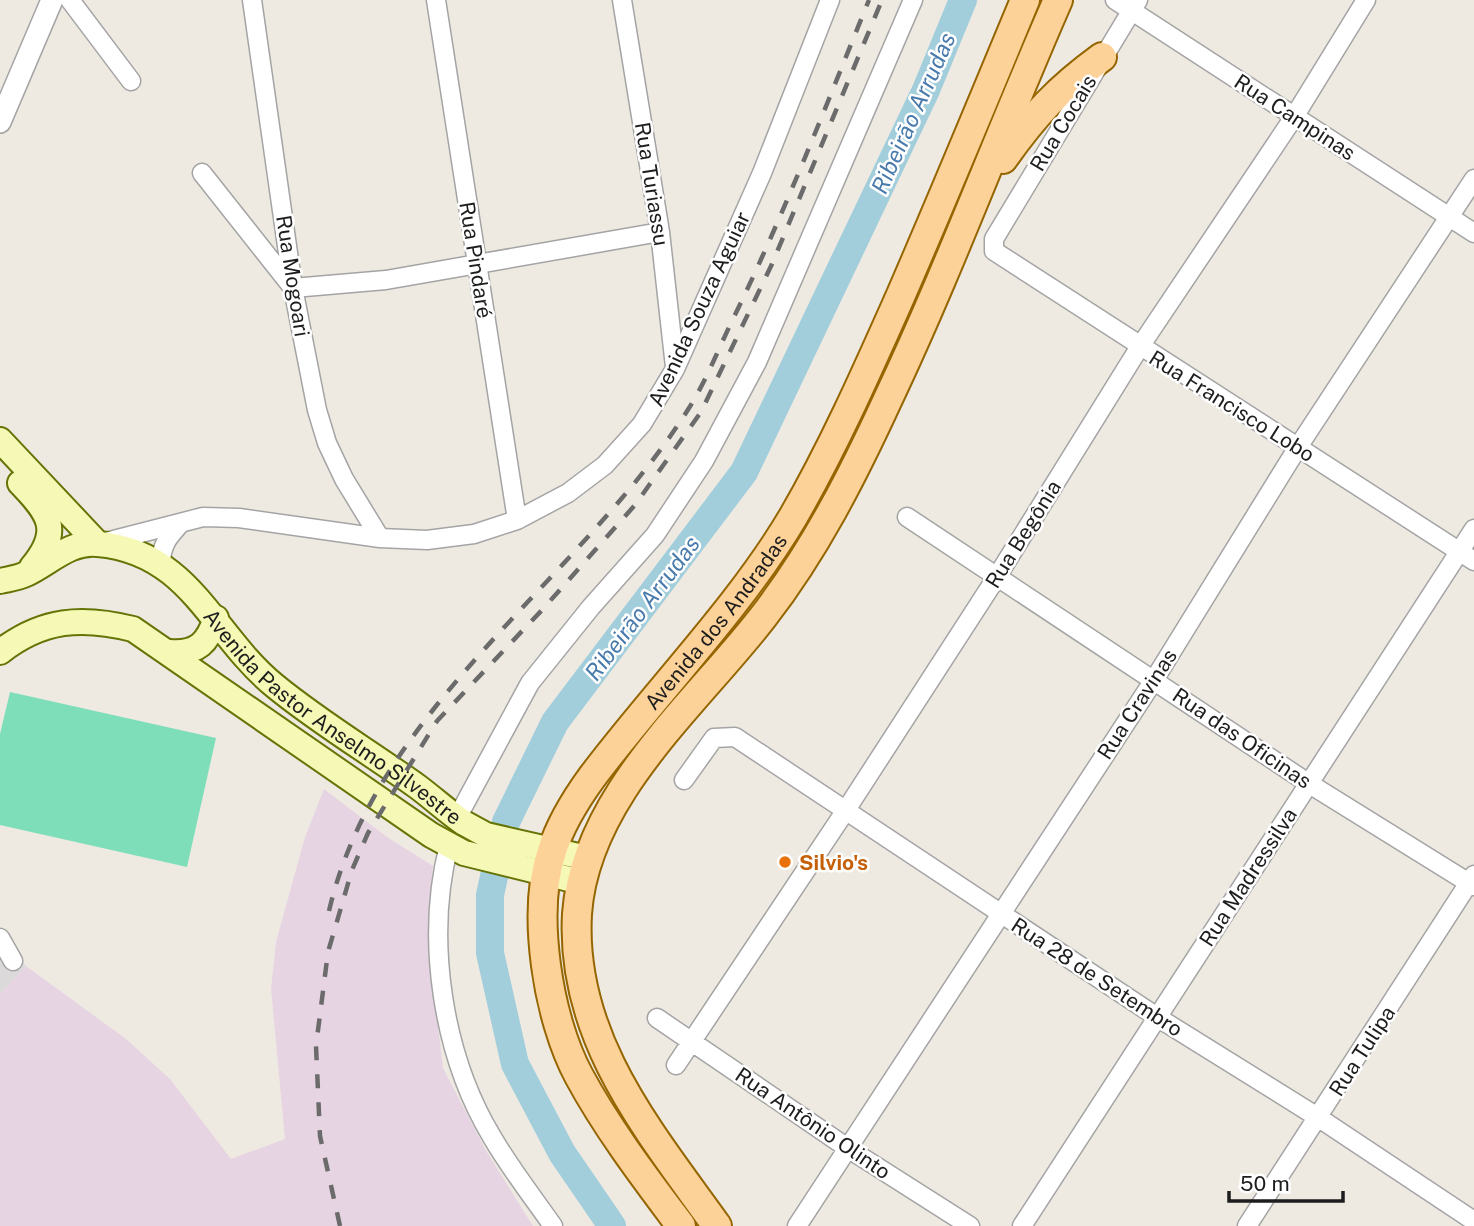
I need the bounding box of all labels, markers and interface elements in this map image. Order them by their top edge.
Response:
water label: Ribeirão Arrudas [865,28,961,198]
street label: Rua Campinas [1230,69,1360,165]
street label: Rua Cocais [1024,70,1102,176]
street label: Rua Turiassu [630,120,674,248]
street label: Rua Pindaré [454,200,498,320]
street label: Avenida Souza Aguiar [643,208,755,410]
street label: Rua Mogoari [271,213,315,339]
street label: Rua Francisco Lobo [1145,345,1319,467]
street label: Rua Begônia [980,475,1066,593]
street label: Avenida dos Andradas [639,529,792,714]
water label: Ribeirão Arrudas [579,531,705,685]
street label: Avenida Pastor Anselmo Silvestre [199,604,467,830]
street label: Rua Cravinas [1092,644,1182,764]
street label: Rua das Oficinas [1168,682,1316,794]
street label: Rua Madressilva [1194,803,1302,951]
place label: Silvio's [799,850,868,875]
marker: Silvio's [777,854,793,870]
street label: Rua 28 de Setembro [1007,912,1187,1042]
street label: Rua Tulipa [1324,1001,1400,1101]
street label: Rua Antônio Olinto [731,1062,895,1184]
scale bar [1229,1160,1343,1204]
text: 50 m [1240,1171,1290,1196]

